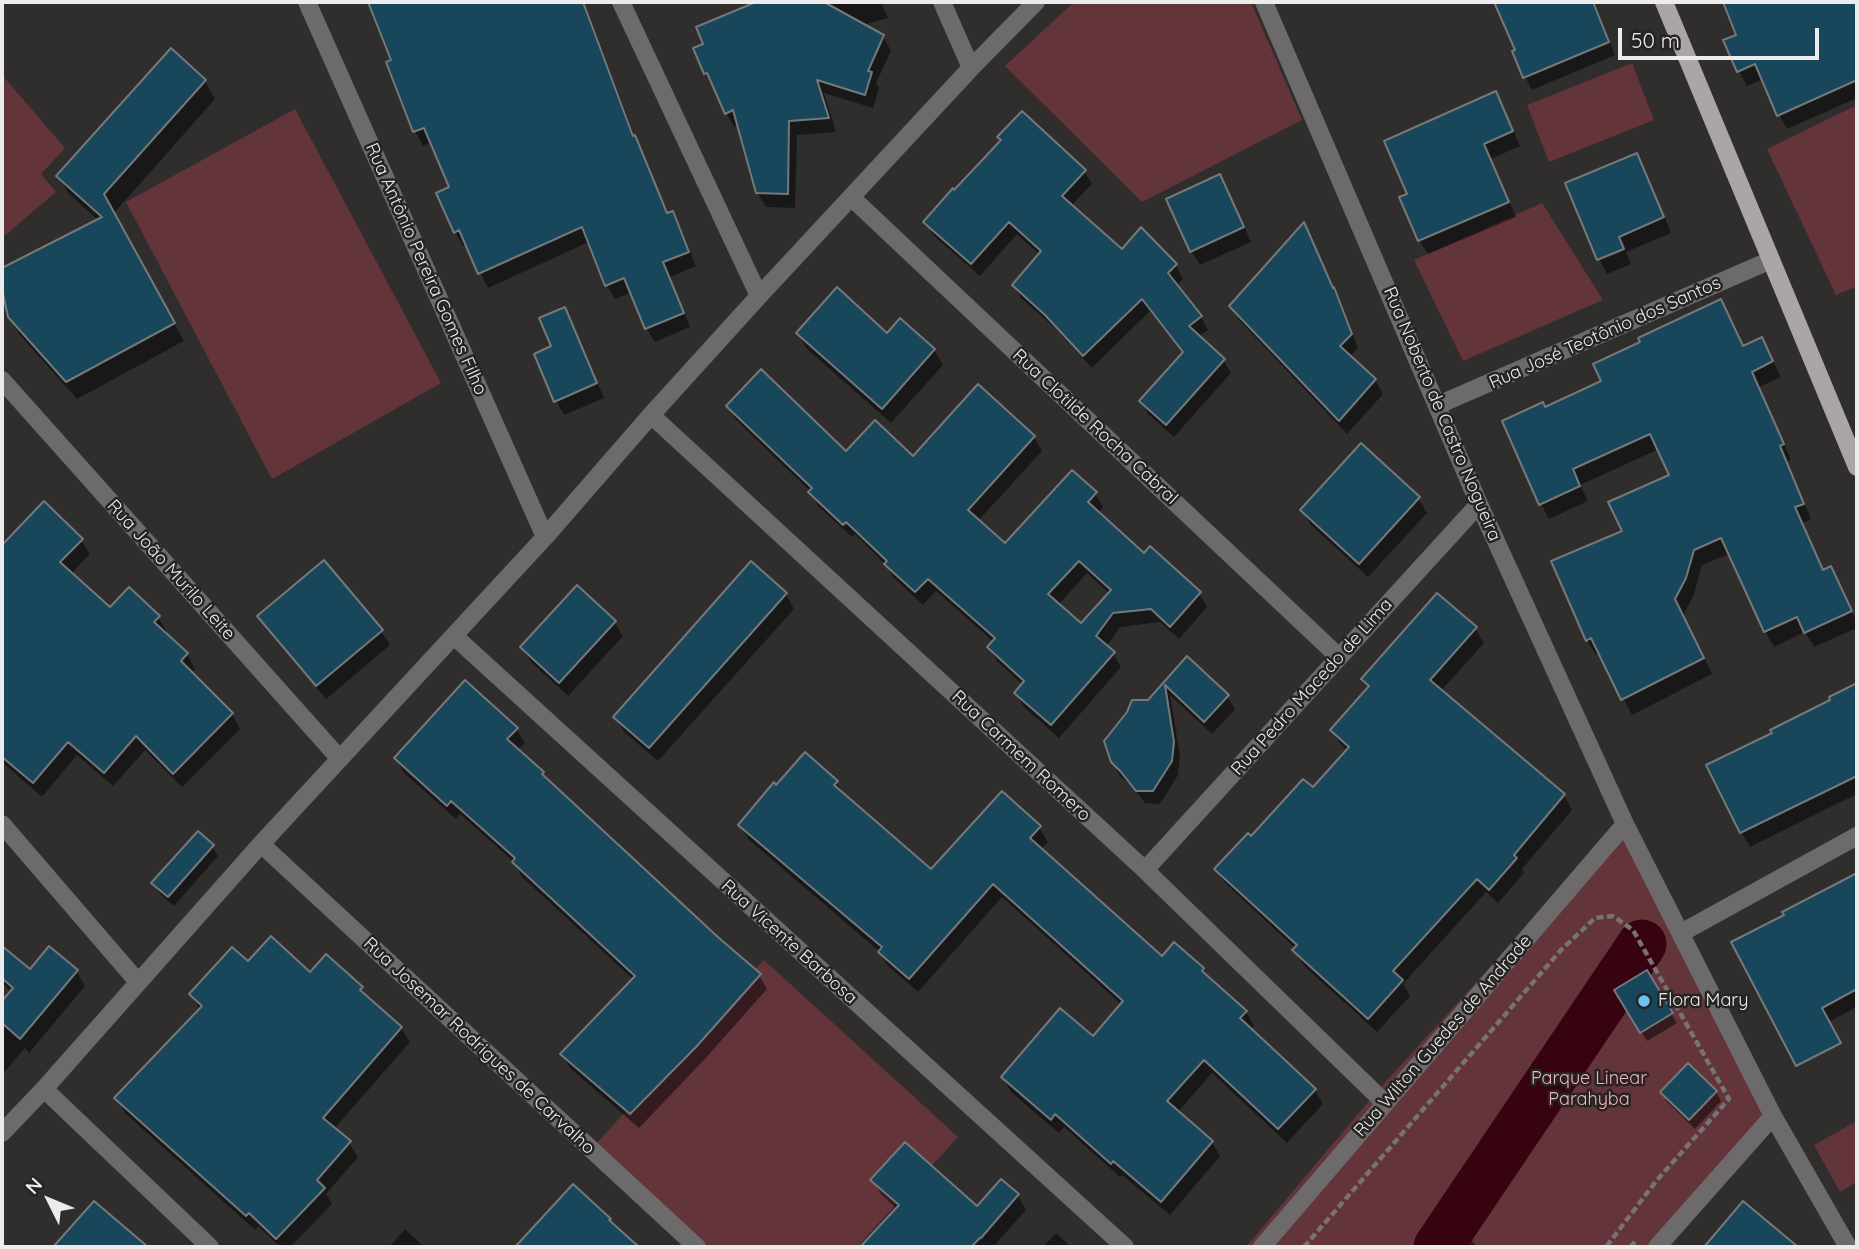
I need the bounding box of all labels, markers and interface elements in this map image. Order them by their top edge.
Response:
scale bar [1621,14,1822,58]
text: 50 m [1631,27,1680,53]
street label: Rua Antônio Pereira Gomes Filho [361,140,491,398]
street label: Rua José Teotônio dos Santos [1486,272,1724,394]
street label: Rua Noberto de Castro Nogueira [1378,284,1506,544]
street label: Rua Clotilde Rocha Cabral [1008,345,1182,509]
street label: Rua João Murilo Leite [102,495,240,645]
street label: Rua Pedro Macedo de Lima [1227,594,1397,780]
street label: Rua Carmem Romero [947,686,1095,826]
street label: Rua Vicente Barbosa [717,875,861,1009]
street label: Rua Wilton Guedes de Andrade [1349,931,1537,1141]
street label: Rua Josemar Rodrigues de Carvalho [359,933,599,1159]
place label: Flora Mary [1658,990,1749,1012]
marker: Flora Mary [1636,993,1652,1009]
park label: Parque Linear Parahyba [1531,1068,1647,1110]
north arrow [14,1165,84,1235]
text: N [20,1172,47,1199]

